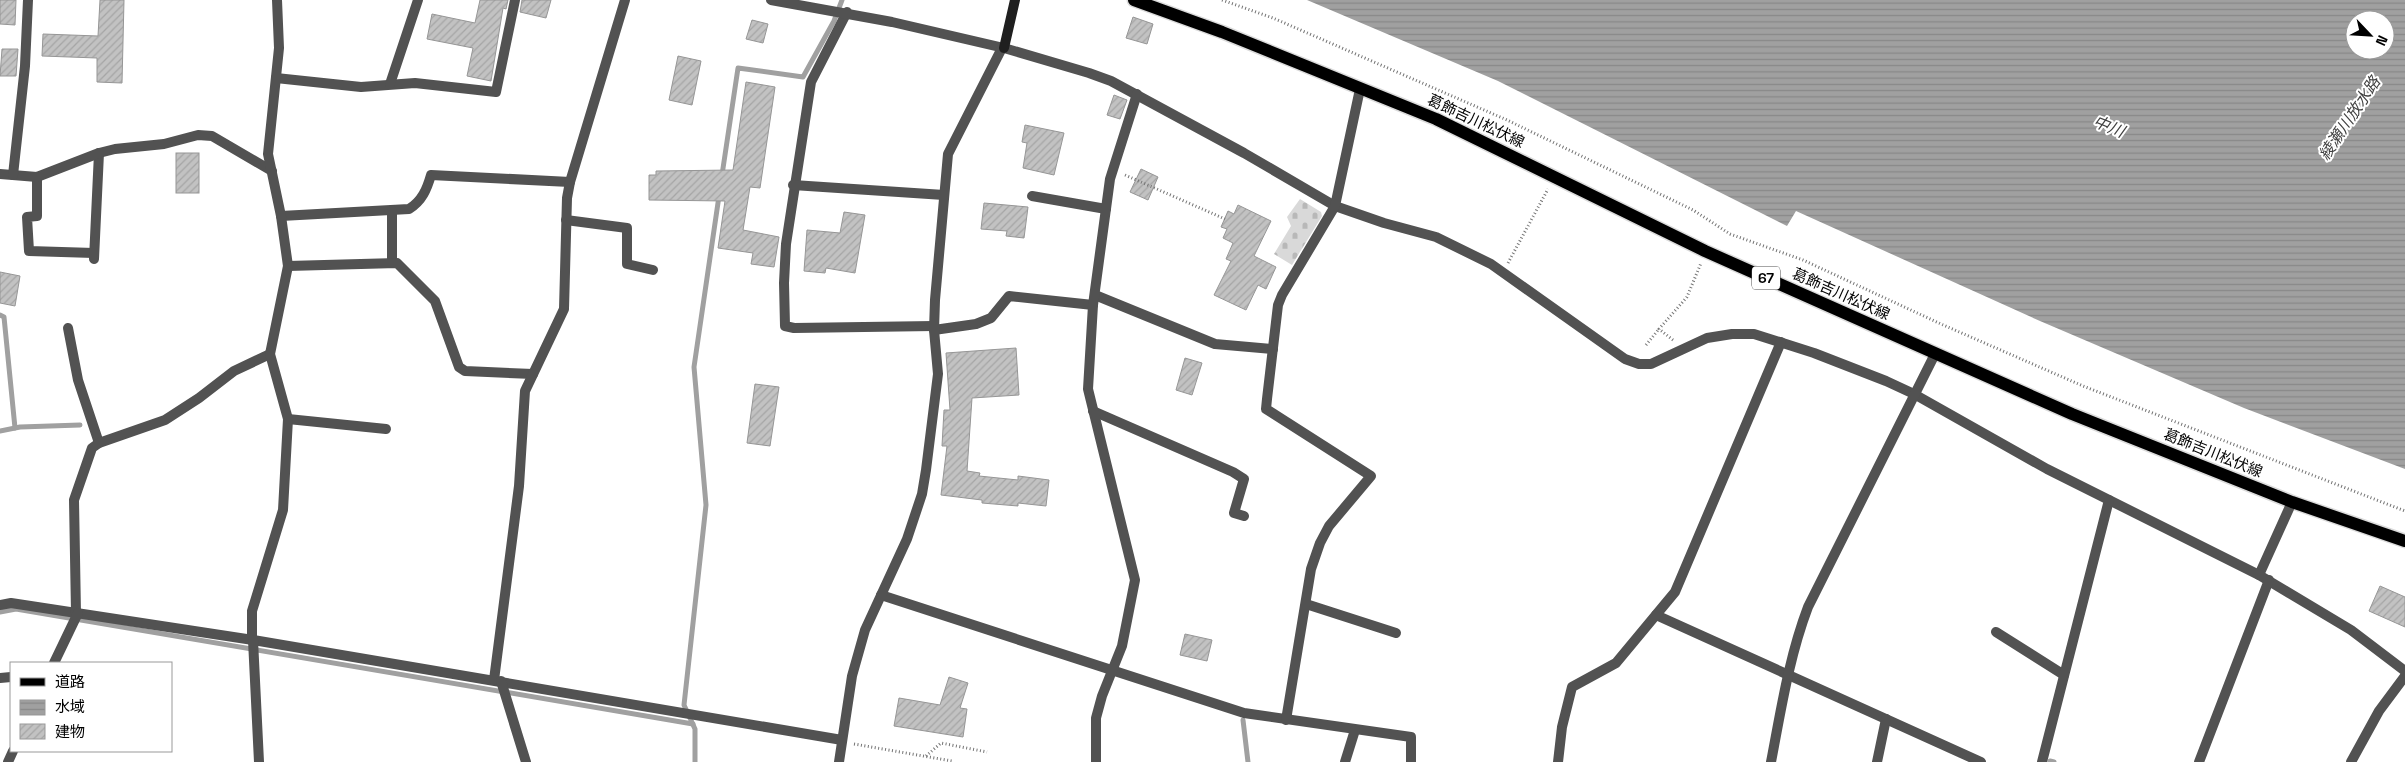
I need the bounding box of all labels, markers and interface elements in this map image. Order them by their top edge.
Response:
north arrow [2345,10,2395,60]
text: N [2372,32,2392,49]
water label: 綾瀬川放水路 [2314,71,2386,164]
street label: 葛飾吉川松伏線 [1425,90,1528,151]
water label: 中川 [2090,111,2129,143]
street label: 葛飾吉川松伏線 [1789,264,1893,324]
road number: 67 [1752,266,1780,290]
street label: 葛飾吉川松伏線 [2161,424,2265,481]
legend [10,662,172,752]
text: 道路 [55,672,85,691]
text: 水域 [55,697,85,716]
text: 建物 [55,722,85,741]

